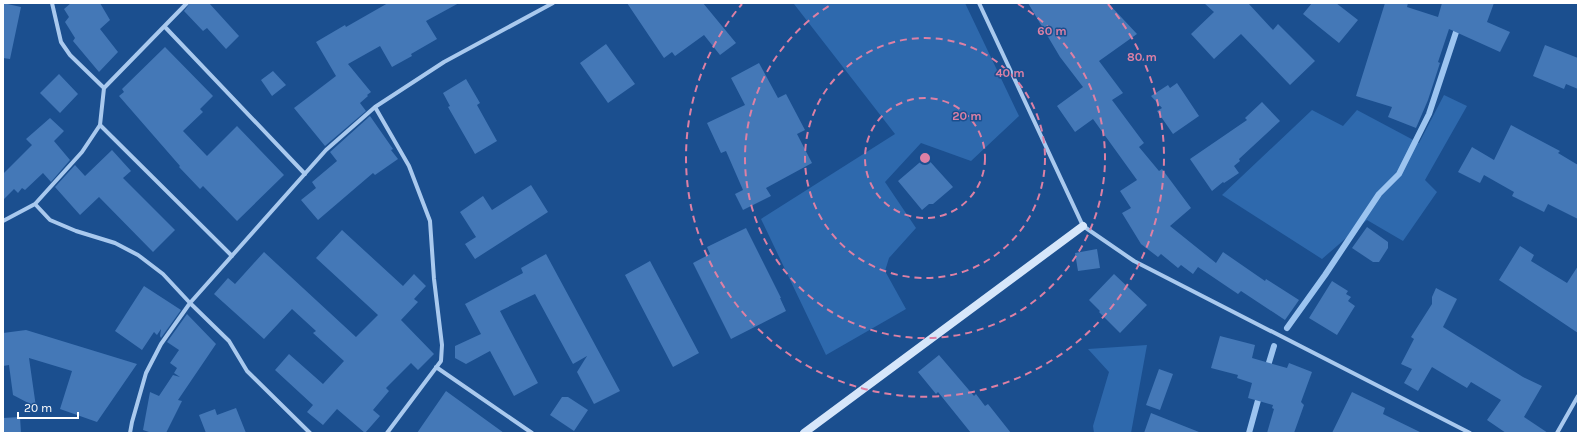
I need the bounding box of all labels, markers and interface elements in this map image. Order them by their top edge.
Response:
text: 60 m [1037,24,1067,38]
text: 80 m [1127,50,1157,64]
text: 40 m [995,66,1025,80]
text: 20 m [952,109,982,123]
centre of rings [918,151,932,165]
scale bar [18,394,78,420]
text: 20 m [24,401,52,415]

